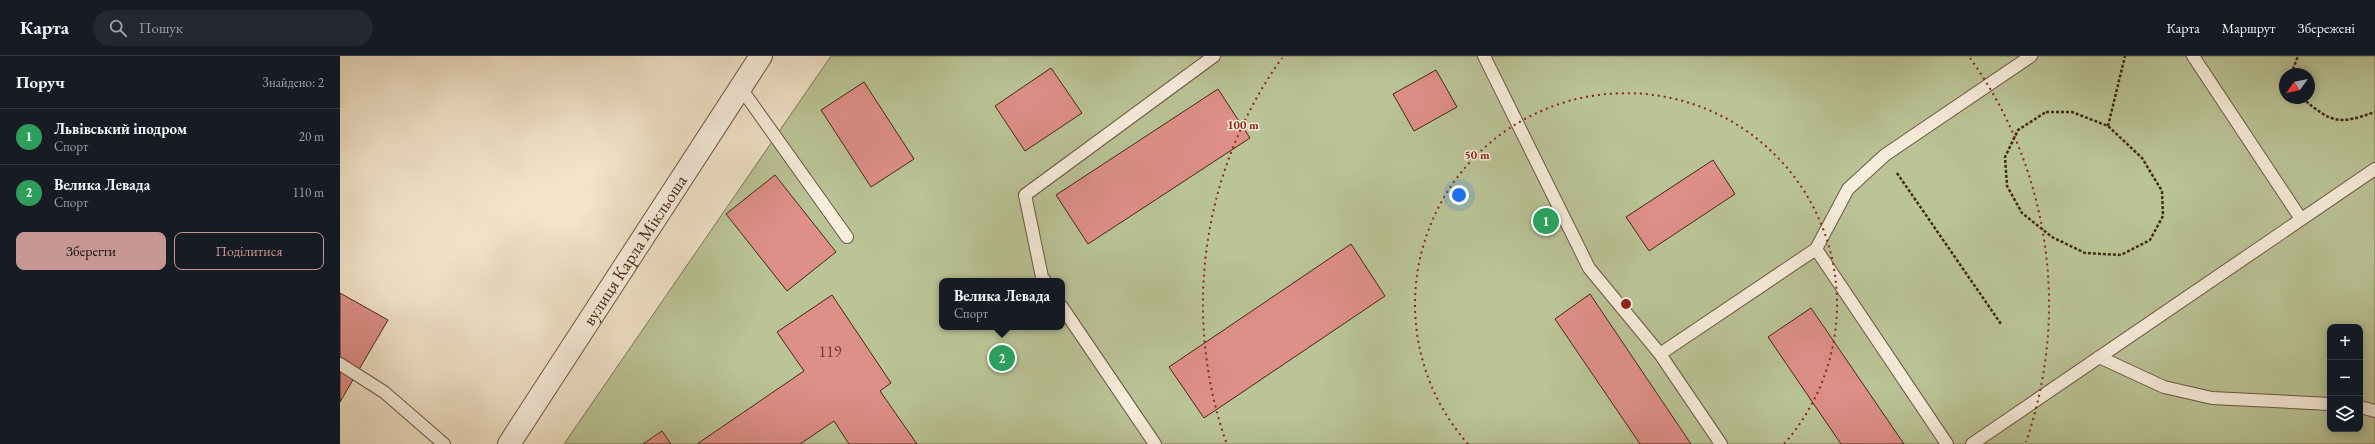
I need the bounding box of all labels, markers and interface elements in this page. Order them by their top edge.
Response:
search box [93,10,373,46]
text: Карта [20,15,69,40]
icon: search [107,17,129,39]
text: Пошук [139,18,183,37]
text: Карта [2166,19,2200,37]
text: Маршрут [2222,19,2276,37]
text: Збережені [2298,19,2355,37]
north arrow [2279,68,2315,104]
text: Поруч [16,71,65,93]
text: Знайдено: 2 [262,74,324,91]
text: 100 m [1227,117,1259,133]
text: Львівський іподром [54,119,187,138]
text: 1 [26,128,32,145]
text: 20 m [299,128,324,145]
text: Спорт [54,138,88,155]
text: 50 m [1464,147,1490,163]
street label: вулиця Карла Мікльоша [577,170,692,330]
text: Велика Левада [54,175,150,194]
text: 2 [26,184,32,201]
text: 110 m [293,184,324,201]
your location [1449,185,1469,205]
text: Спорт [54,194,88,211]
pin: 1 [1533,206,1559,236]
button: Зберегти [16,232,166,270]
button: Поділитися [174,232,324,270]
popup [939,278,1065,330]
text: Велика Левада [954,286,1050,305]
centre of rings [1619,297,1633,311]
text: Спорт [954,305,988,322]
map controls [2327,324,2363,432]
button: + [2327,324,2363,360]
house number: 119 [818,341,842,362]
pin: 2 [989,343,1015,373]
button: − [2327,360,2363,396]
button: layers [2327,396,2363,432]

